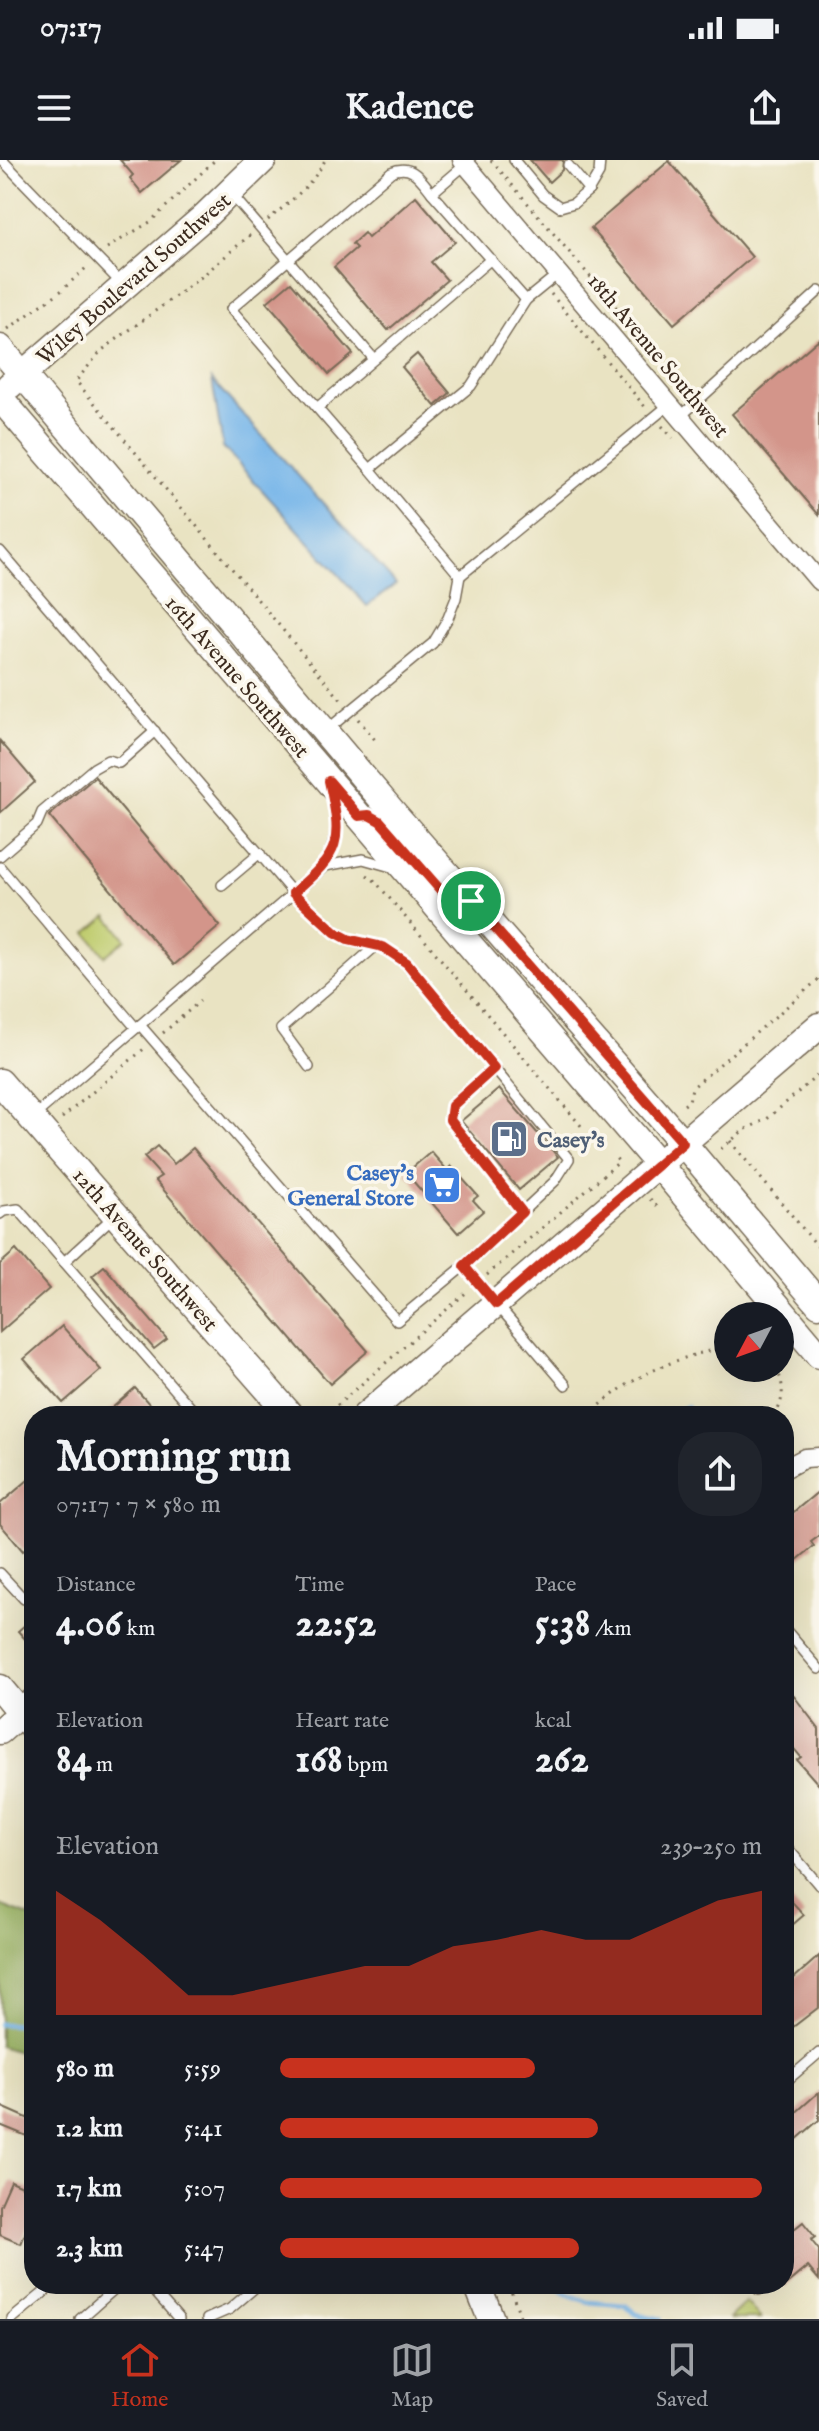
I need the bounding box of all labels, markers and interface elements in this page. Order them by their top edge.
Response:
text: 07:17 [40,9,102,47]
text: Kadence [345,85,474,131]
icon: menu [32,86,76,130]
icon: share [743,86,787,130]
street label: Wiley Boulevard Southwest [31,187,238,372]
street label: 18th Avenue Southwest [581,268,735,445]
street label: 16th Avenue Southwest [158,590,315,765]
pin [437,867,505,935]
icon: arrive [449,879,493,923]
fuel station icon: Casey's [488,1118,530,1160]
place label: Casey's [537,1127,605,1155]
place label: Casey's General Store [287,1160,414,1213]
street label: 12th Avenue Southwest [66,1163,223,1338]
supermarket icon: Casey's General Store [421,1164,463,1206]
north arrow [714,1302,794,1382]
map controls [714,1302,794,1382]
text: Morning run [56,1430,291,1486]
button: share [678,1432,762,1516]
text: 07:17 · 7 × 580 m [56,1488,221,1521]
text: Distance [56,1571,136,1599]
text: Time [295,1571,344,1599]
text: Pace [535,1571,576,1599]
text: 4.06 [56,1599,122,1650]
text: 22:52 [295,1599,377,1650]
text: 5:38 [535,1599,590,1650]
text: km [122,1615,155,1643]
text: /km [590,1615,631,1643]
text: Elevation [56,1707,143,1735]
text: Heart rate [295,1707,389,1735]
text: kcal [535,1707,571,1735]
text: 84 [56,1735,91,1786]
text: 168 [295,1735,343,1786]
text: 262 [535,1735,589,1786]
text: m [91,1751,113,1779]
text: bpm [343,1751,388,1779]
text: Elevation [56,1830,159,1863]
text: 239–250 m [660,1830,762,1863]
text: 580 m [56,2052,114,2085]
text: 5:59 [184,2052,221,2085]
text: 1.2 km [56,2112,123,2145]
text: 5:41 [184,2112,223,2145]
text: 1.7 km [56,2172,122,2205]
text: 5:07 [184,2172,225,2205]
text: 2.3 km [56,2232,123,2265]
text: 5:47 [184,2232,224,2265]
tab: Home [111,2338,168,2414]
tab: Map [390,2338,434,2414]
tab: Saved [656,2338,708,2414]

